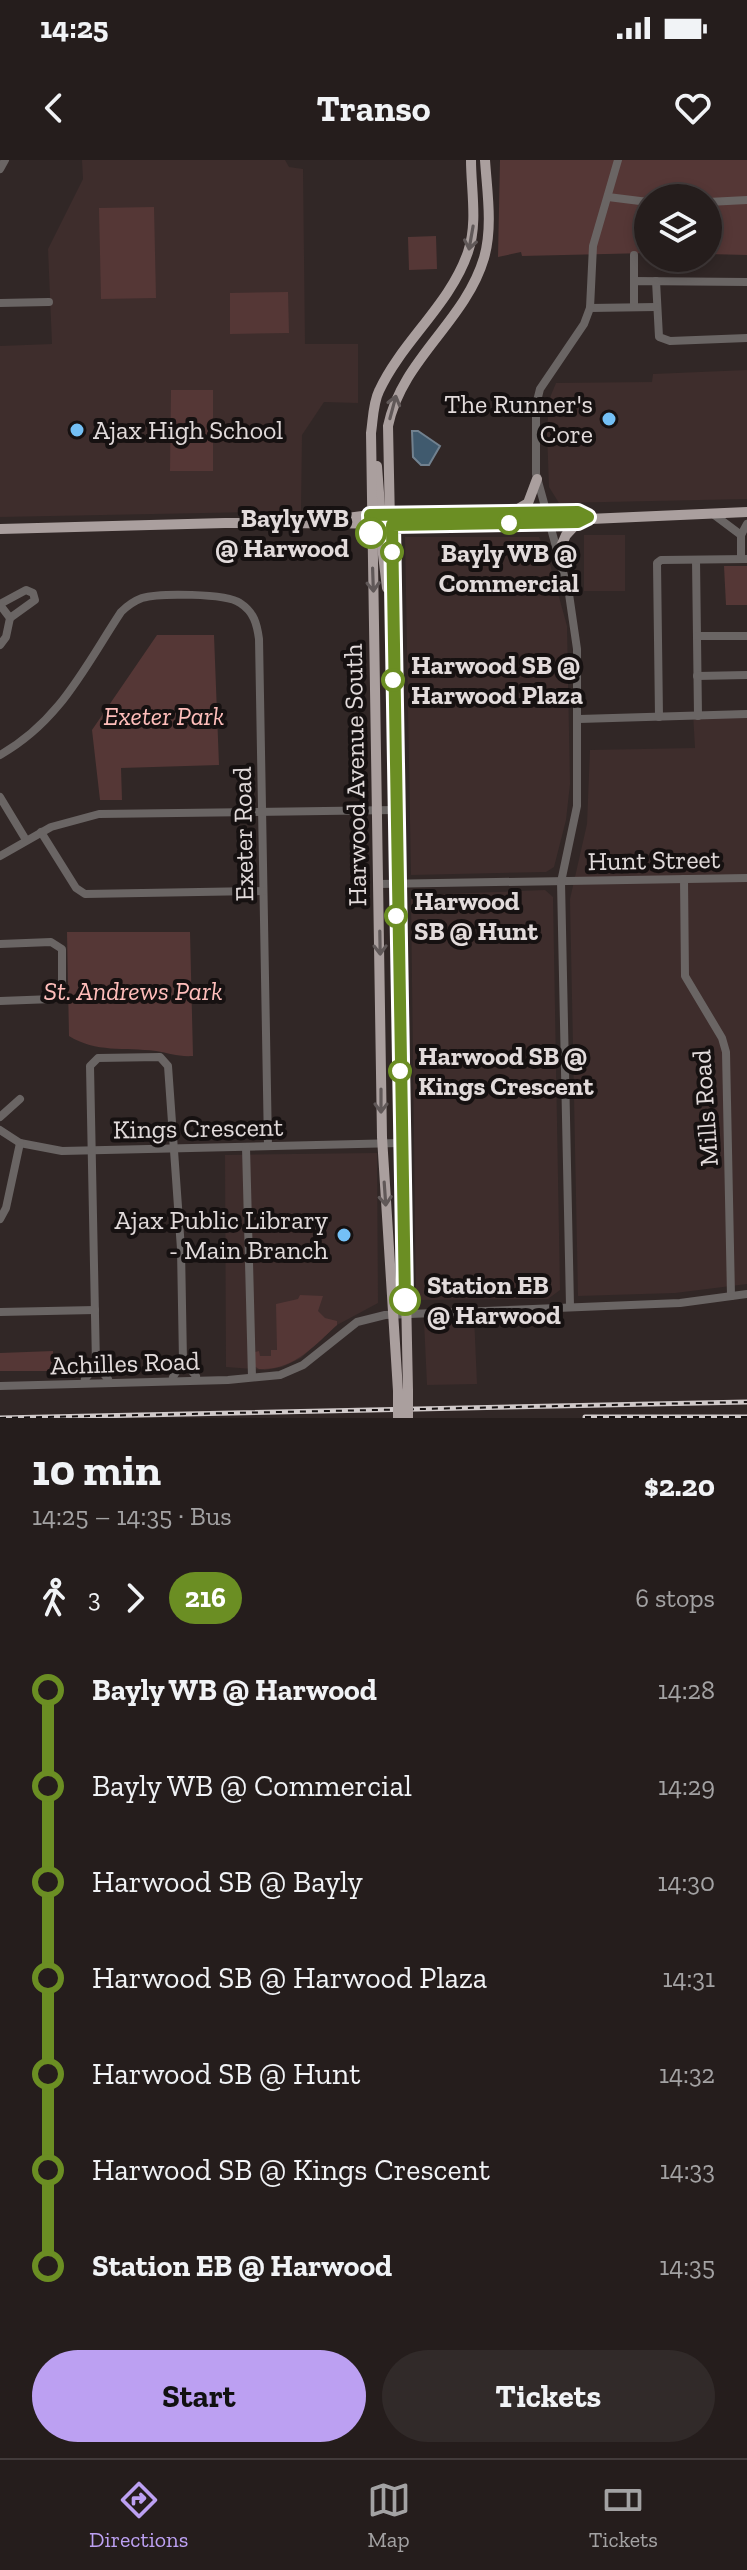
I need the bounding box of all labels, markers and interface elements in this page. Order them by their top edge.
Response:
text: 14:25 [40,10,108,46]
icon: back [32,86,76,130]
icon: heart [671,86,715,130]
text: Transo [316,87,431,130]
map controls [634,184,722,272]
button: layers [634,184,722,272]
one-way arrow [462,224,477,250]
place label: The Runner's Core [444,388,593,450]
one-way arrow [386,395,401,421]
marker: The Runner's Core [600,410,618,428]
place label: Ajax High School [93,414,283,446]
marker: Ajax High School [68,421,86,439]
place label: Bayly WB @ Harwood [215,502,349,564]
marker: Bayly WB @ Commercial [498,512,520,534]
marker: Bayly WB @ Harwood [356,518,386,548]
place label: Bayly WB @ Commercial [439,537,579,599]
unlabelled marker [381,541,403,563]
one-way arrow [365,566,380,593]
street label: Harwood Avenue South [337,643,373,907]
place label: Harwood SB @ Harwood Plaza [411,649,583,711]
marker: Harwood SB @ Harwood Plaza [382,669,404,691]
park label: Exeter Park [104,700,224,732]
street label: Exeter Road [226,766,260,902]
street label: Hunt Street [587,843,721,877]
place label: Harwood SB @ Hunt [414,885,539,947]
marker: Harwood SB @ Hunt [385,905,407,927]
one-way arrow [373,929,388,956]
park label: St. Andrews Park [44,975,222,1007]
place label: Harwood SB @ Kings Crescent [418,1040,594,1102]
street label: Mills Road [685,1048,725,1168]
marker: Harwood SB @ Kings Crescent [389,1060,411,1082]
one-way arrow [373,1087,389,1114]
street label: Kings Crescent [112,1111,284,1145]
one-way arrow [378,1180,393,1207]
place label: Ajax Public Library - Main Branch [115,1204,329,1266]
marker: Ajax Public Library - Main Branch [335,1226,353,1244]
place label: Station EB @ Harwood [427,1269,561,1331]
marker: Station EB @ Harwood [390,1285,420,1315]
street label: Achilles Road [50,1344,200,1382]
text: 10 min [32,1443,161,1496]
text: $2.20 [644,1468,715,1504]
text: 14:25 – 14:35 · Bus [32,1500,232,1532]
icon: walk [32,1576,76,1620]
icon: forward [113,1576,157,1620]
text: 216 [185,1581,226,1614]
text: 3 [88,1582,101,1614]
text: 6 stops [635,1582,715,1614]
text: Bayly WB @ Harwood [92,1672,377,1708]
text: 14:28 [658,1674,715,1706]
text: Bayly WB @ Commercial [92,1768,412,1804]
text: 14:29 [658,1770,715,1802]
text: Harwood SB @ Bayly [92,1864,363,1900]
text: 14:30 [657,1866,715,1898]
text: Harwood SB @ Harwood Plaza [92,1960,487,1996]
text: 14:31 [662,1962,715,1994]
text: Harwood SB @ Hunt [92,2056,360,2092]
text: 14:32 [659,2058,715,2090]
text: Harwood SB @ Kings Crescent [92,2152,490,2188]
text: 14:33 [660,2154,715,2186]
text: Station EB @ Harwood [92,2248,392,2284]
text: 14:35 [659,2250,715,2282]
button: Start [32,2350,366,2442]
button: Tickets [382,2350,715,2442]
tab: Directions [89,2478,188,2553]
tab: Map [367,2478,411,2553]
tab: Tickets [589,2478,658,2553]

